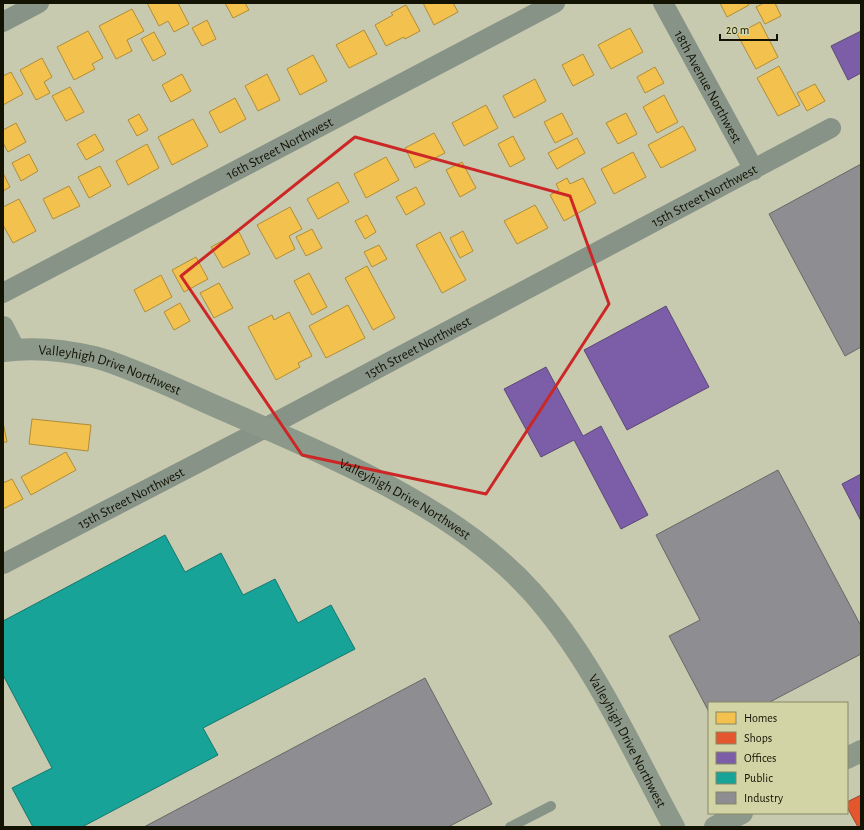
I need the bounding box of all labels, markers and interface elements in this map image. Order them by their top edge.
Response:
scale bar [720,16,777,42]
text: 20 m [726,24,749,36]
street label: 18th Avenue Northwest [671,28,744,146]
street label: 16th Street Northwest [224,115,336,182]
street label: 15th Street Northwest [649,162,760,230]
street label: 15th Street Northwest [363,314,474,382]
street label: Valleyhigh Drive Northwest [38,343,183,398]
street label: Valleyhigh Drive Northwest [337,457,473,543]
street label: 15th Street Northwest [76,465,187,532]
street label: Valleyhigh Drive Northwest [585,672,669,811]
legend [708,702,848,814]
text: Homes [744,712,777,724]
text: Shops [744,732,772,744]
text: Offices [744,752,777,764]
text: Public [744,772,773,784]
text: Industry [744,792,783,805]

